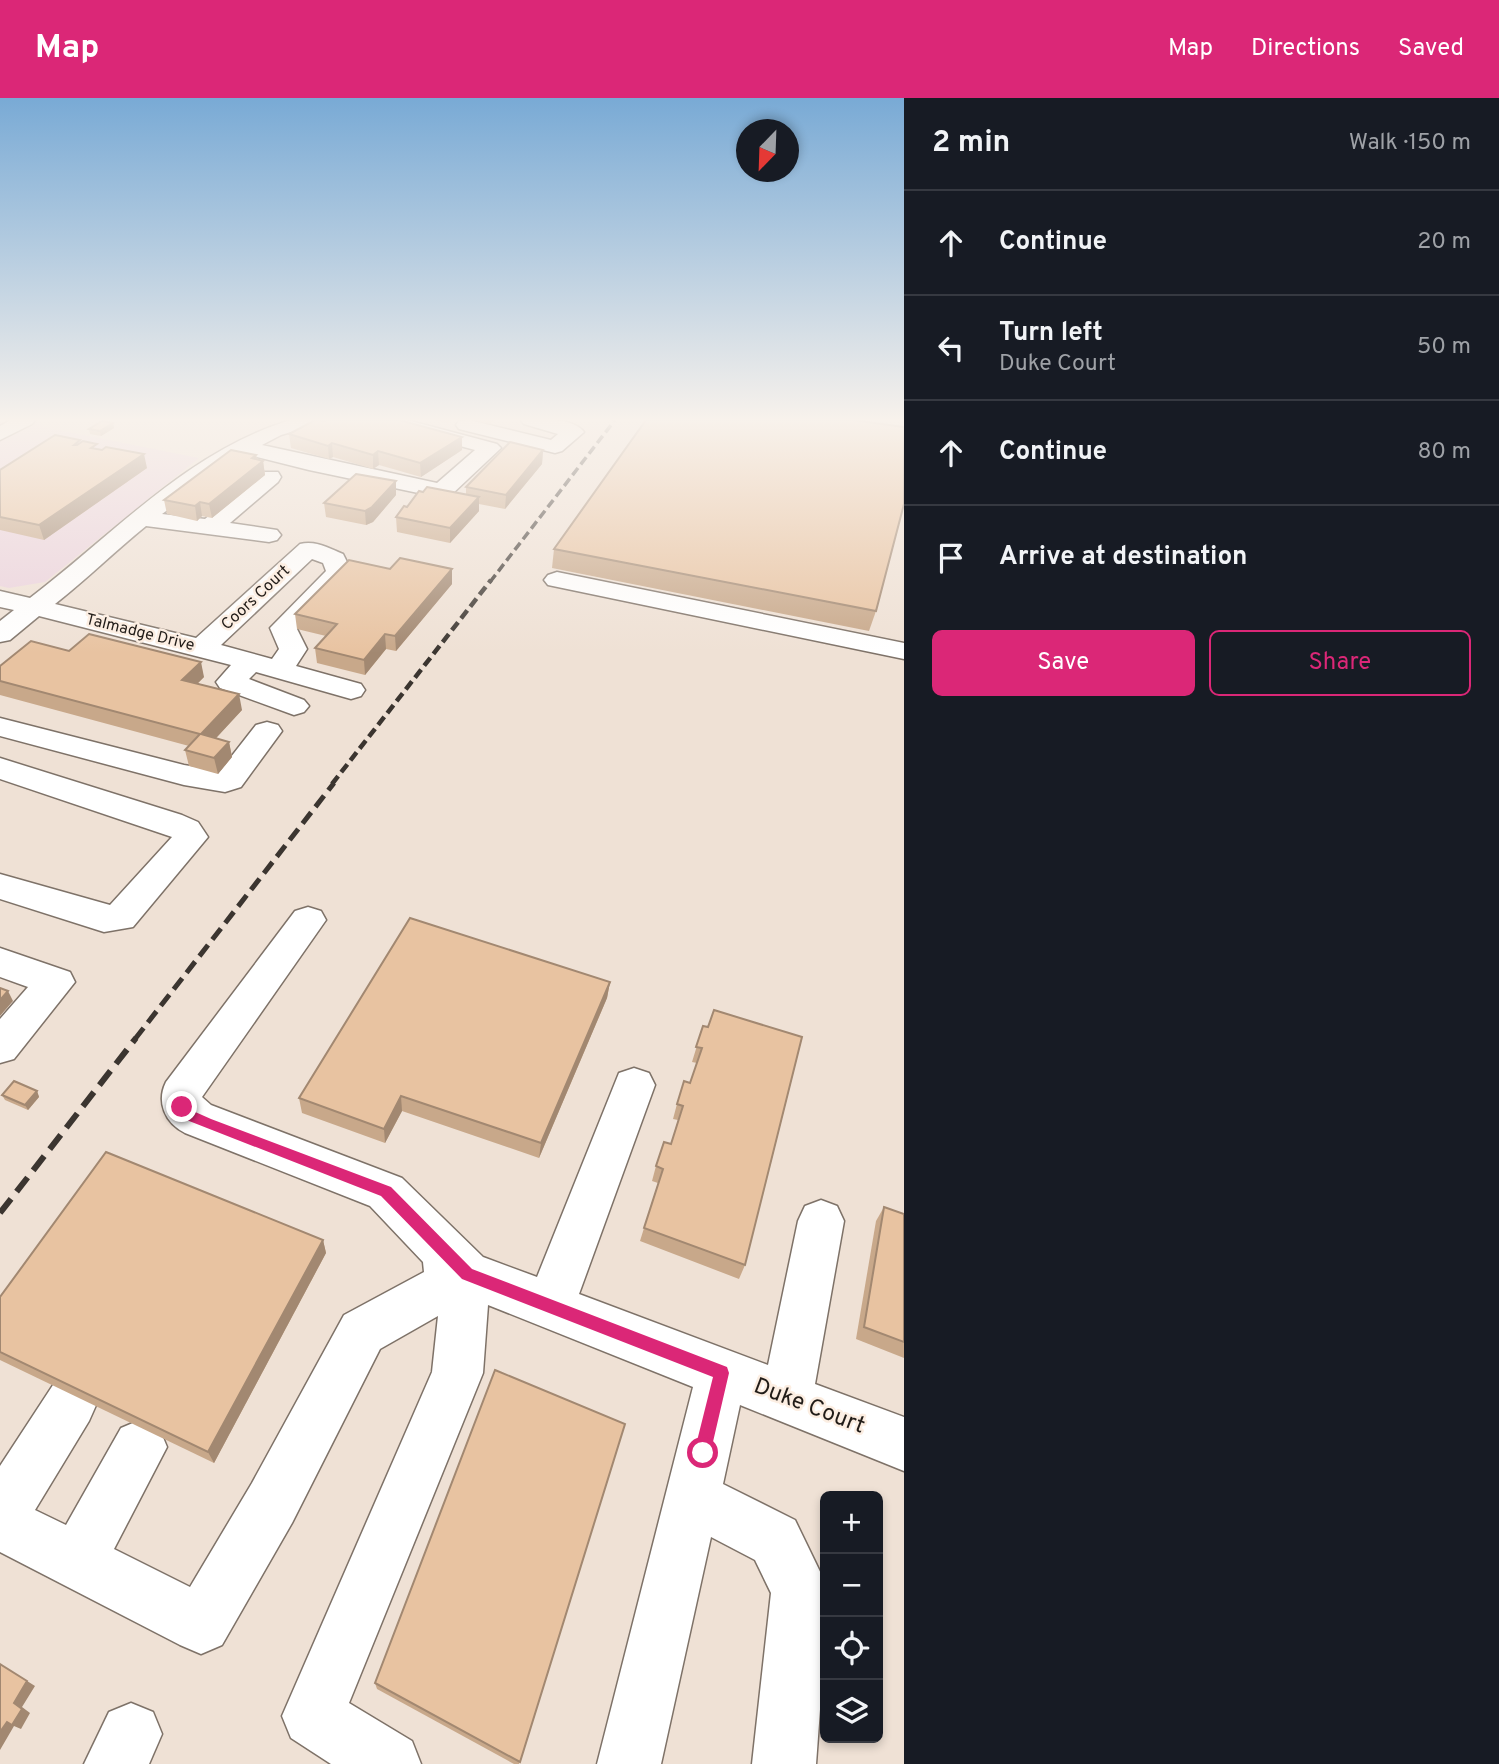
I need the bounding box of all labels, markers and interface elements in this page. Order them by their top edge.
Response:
text: Map [35,28,99,70]
text: Map [1168,34,1213,64]
text: Directions [1251,34,1360,64]
text: Saved [1398,34,1464,64]
north arrow [736,119,799,182]
text: 2 min [932,125,1010,162]
text: Walk · 150 m [1349,129,1471,158]
icon: ahead [932,224,970,262]
text: Continue [999,226,1107,259]
text: 20 m [1417,228,1471,257]
text: Turn left [999,317,1103,350]
icon: left [932,329,970,367]
text: 50 m [1417,333,1471,362]
text: Duke Court [999,350,1116,379]
icon: ahead [932,434,970,472]
text: Continue [999,436,1107,469]
text: 80 m [1418,438,1471,467]
icon: arrive [932,539,970,577]
text: Arrive at destination [999,541,1247,574]
street label: Coors Court [217,561,295,635]
street label: Talmadge Drive [84,610,196,656]
button: Save [932,630,1195,696]
button: Share [1209,630,1471,696]
route end [166,1091,197,1122]
street label: Duke Court [749,1373,869,1441]
route start [687,1437,718,1468]
map controls [820,1491,883,1743]
button: + [820,1491,883,1554]
button: − [820,1554,883,1617]
button: locate [820,1617,883,1680]
button: layers [820,1680,883,1743]

